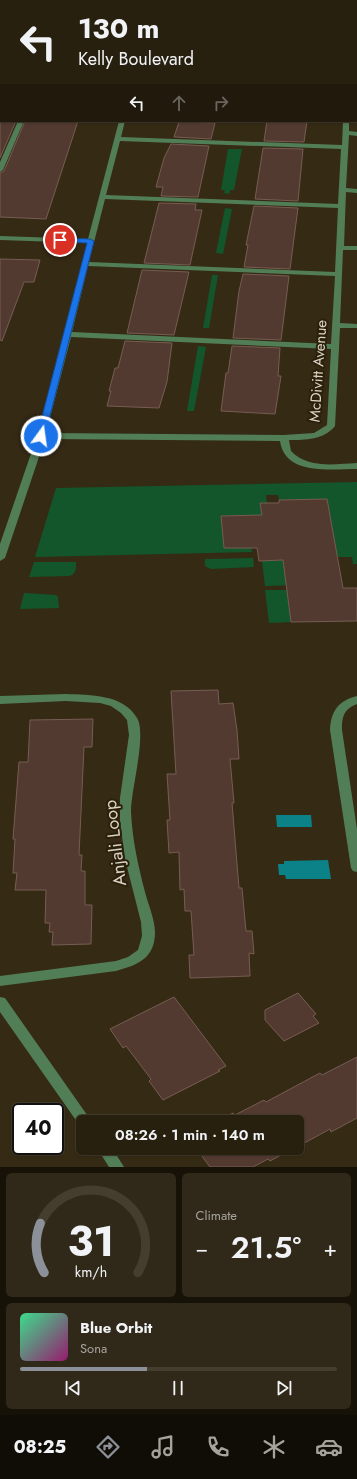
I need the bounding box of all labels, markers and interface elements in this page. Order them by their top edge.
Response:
text: 130 m [78,8,160,49]
icon: left [12,16,64,68]
text: Kelly Boulevard [78,46,194,72]
icon: left [126,92,148,114]
icon: ahead [168,92,190,114]
icon: right [210,92,232,114]
pin [43,223,77,257]
icon: arrive [49,229,71,251]
street label: McDivitt Avenue [303,319,333,423]
position arrow [20,415,62,457]
street label: Anjali Loop [97,798,133,888]
speed limit sign: 40 [12,1103,64,1155]
text: 08:26 · 1 min · 140 m [115,1124,265,1146]
text: Climate [196,1206,237,1225]
text: 31 [67,1211,114,1272]
text: 21.5° [231,1226,301,1269]
text: − [196,1232,208,1264]
text: + [323,1232,337,1264]
text: km/h [75,1262,107,1282]
text: Blue Orbit [80,1317,152,1339]
text: Sona [80,1339,107,1358]
icon: previous [62,1377,84,1399]
icon: pause [167,1377,189,1399]
icon: next [273,1377,295,1399]
icon: directions [94,1433,122,1461]
icon: music [149,1433,177,1461]
icon: phone [204,1433,232,1461]
icon: climate [260,1433,288,1461]
icon: car [315,1433,343,1461]
text: 08:25 [14,1434,66,1460]

